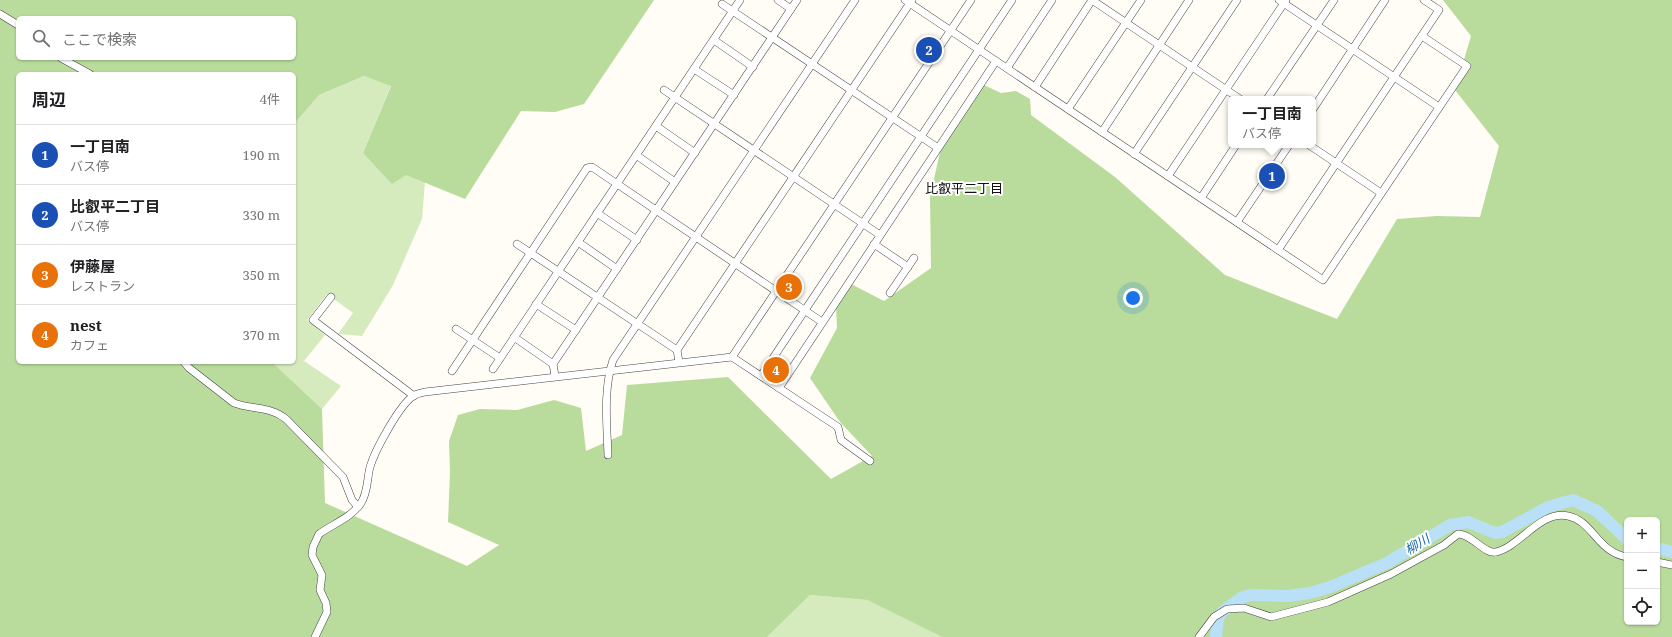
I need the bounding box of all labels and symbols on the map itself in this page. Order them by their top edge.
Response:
pin: 2 [916,35,942,65]
pin: 1 [1259,161,1285,191]
district label: 比叡平二丁目 [925,179,1003,197]
pin: 3 [776,272,802,302]
your location [1123,288,1143,308]
pin: 4 [763,355,789,385]
water label: 柳川 [1401,529,1434,558]

